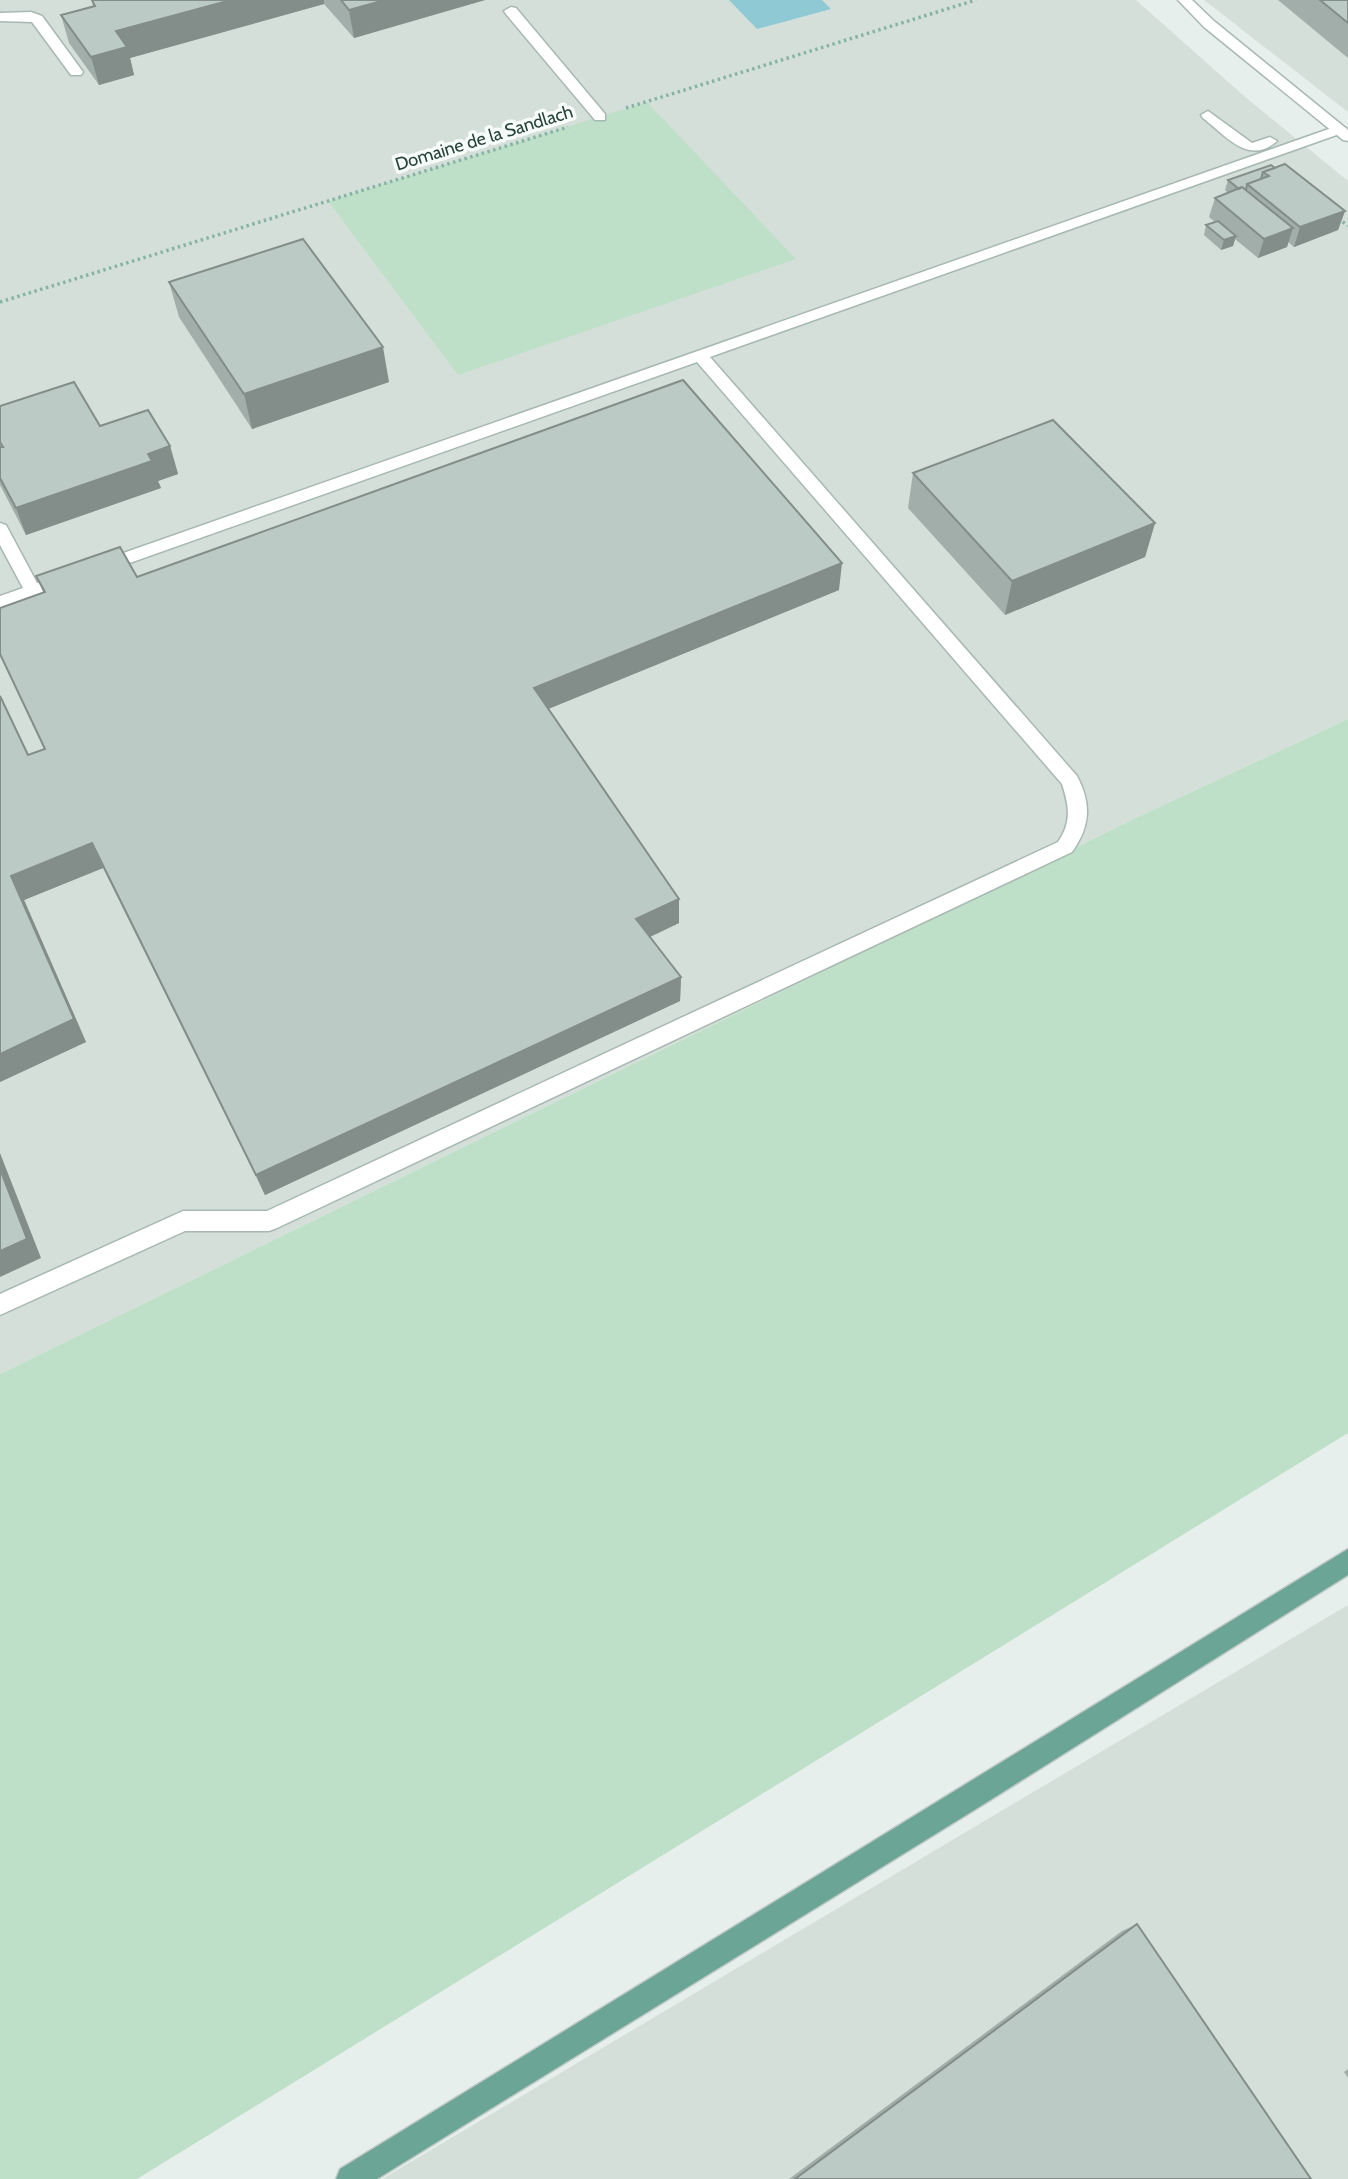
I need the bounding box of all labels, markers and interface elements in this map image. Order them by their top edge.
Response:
street label: Domaine de la Sandlach [392,100,576,176]

